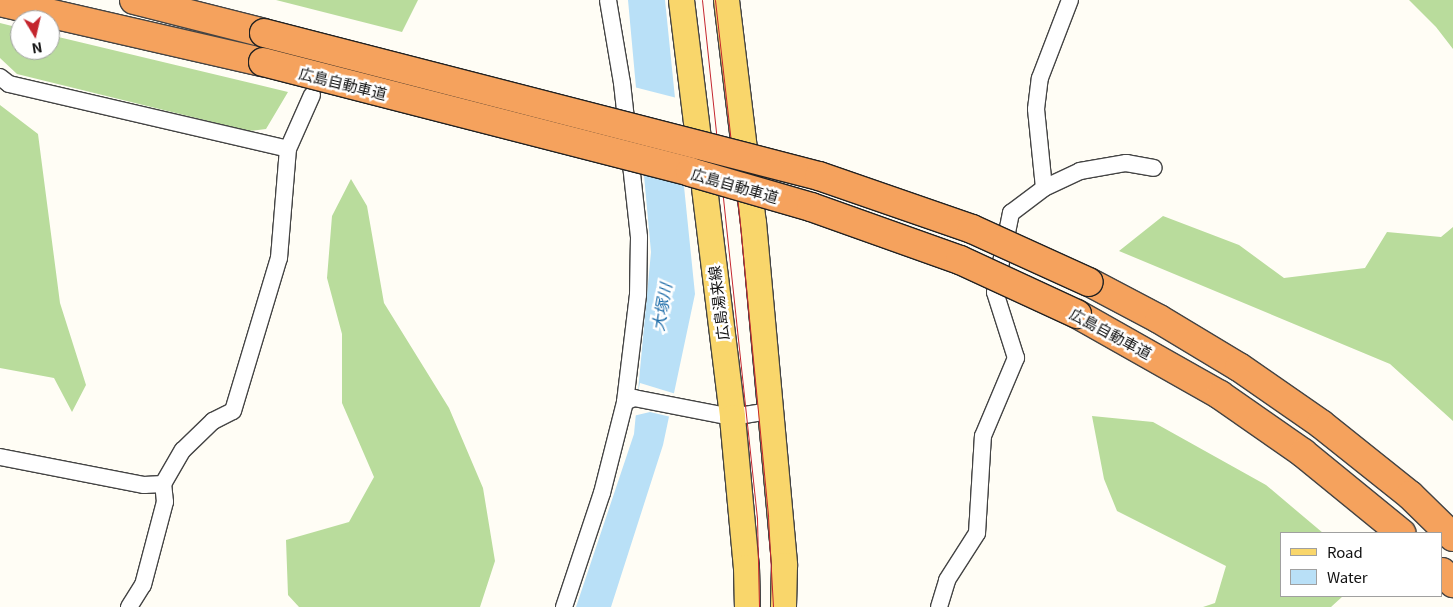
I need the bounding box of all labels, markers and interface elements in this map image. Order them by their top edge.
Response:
north arrow [10,10,60,60]
text: N [30,38,44,60]
street label: 広島自動車道 [297,63,389,103]
street label: 広島自動車道 [689,164,781,206]
street label: 広島湯来線 [704,265,732,341]
water label: 大塚川 [647,282,675,332]
street label: 広島自動車道 [1067,304,1155,362]
legend [1280,532,1443,597]
text: Road [1327,541,1363,562]
text: Water [1327,566,1368,587]

